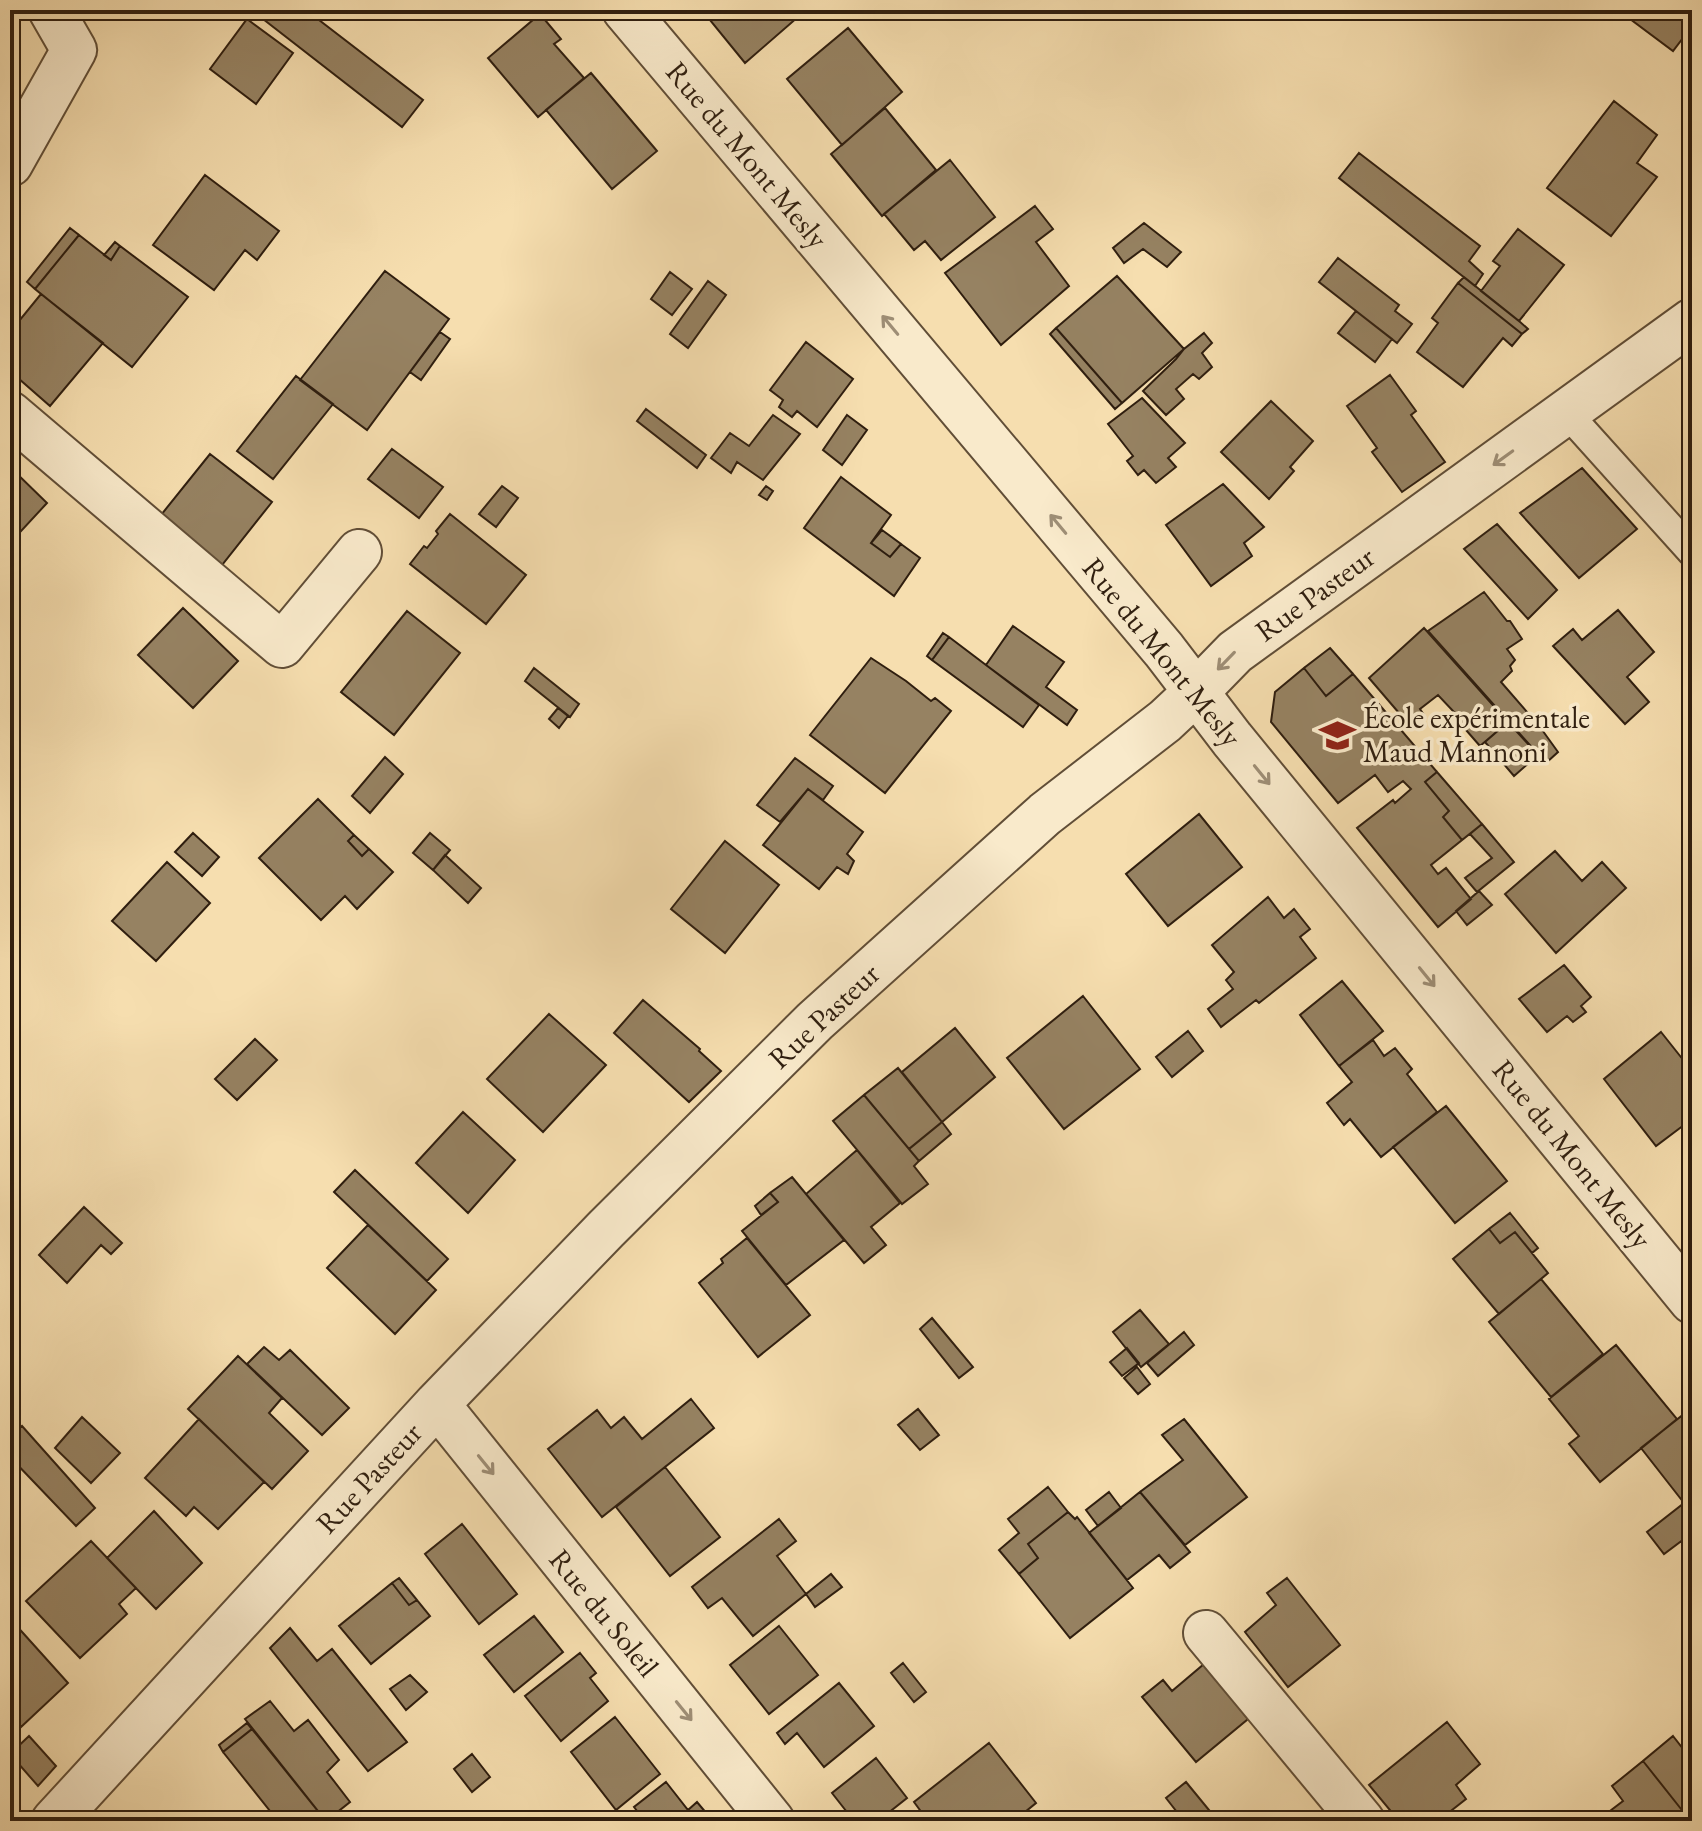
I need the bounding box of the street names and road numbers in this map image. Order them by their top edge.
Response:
street label: Rue du Mont Mesly [658,53,838,257]
street label: Rue Pasteur [1247,537,1382,650]
street label: Rue du Mont Mesly [1074,549,1251,755]
street label: Rue Pasteur [760,954,888,1077]
street label: Rue du Mont Mesly [1484,1051,1661,1257]
street label: Rue Pasteur [307,1414,430,1542]
street label: Rue du Soleil [541,1541,668,1685]

